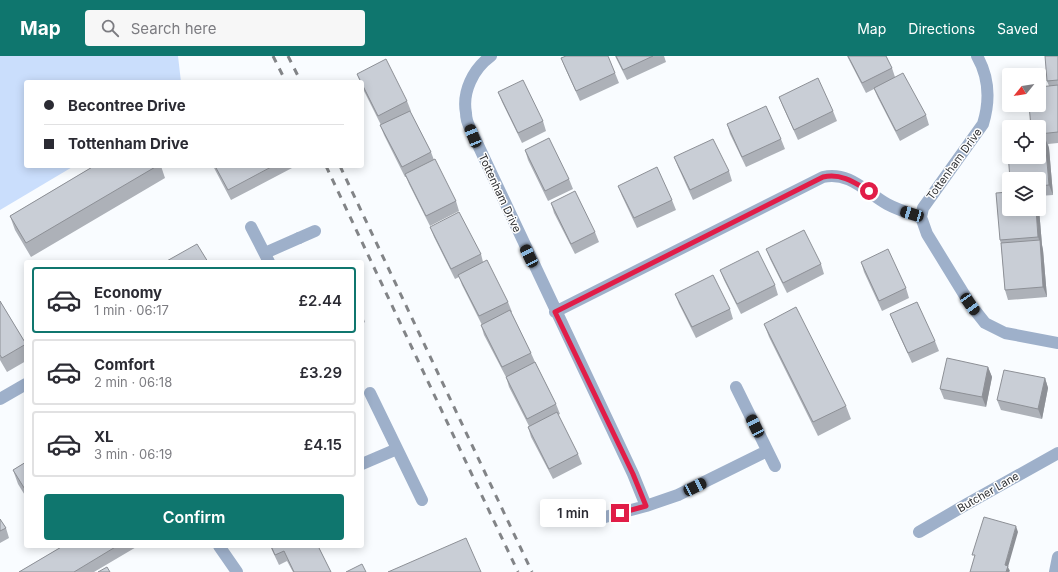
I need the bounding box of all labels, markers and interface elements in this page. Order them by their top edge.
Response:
search box [85,10,365,46]
text: Map [20,17,61,40]
icon: search [99,17,121,39]
text: Search here [131,19,216,38]
text: Map [857,20,886,37]
text: Directions [908,20,975,37]
text: Saved [997,20,1038,37]
north arrow [1002,68,1046,112]
map controls [1002,68,1046,216]
text: Becontree Drive [68,96,186,115]
button: locate [1002,120,1046,164]
car [463,123,483,149]
street label: Tottenham Drive [923,125,985,203]
text: Tottenham Drive [68,134,189,153]
street label: Tottenham Drive [476,151,524,235]
button: layers [1002,172,1046,216]
route start [860,182,878,200]
car [899,205,925,223]
car [518,243,540,269]
icon: car [46,282,82,318]
text: Economy [94,283,162,302]
text: £2.44 [298,291,342,310]
car [958,291,982,317]
text: 1 min · 06:17 [94,302,169,318]
icon: car [46,354,82,390]
text: Comfort [94,355,155,374]
text: £3.29 [300,363,342,382]
text: 2 min · 06:18 [94,374,172,390]
car [744,413,766,439]
icon: car [46,426,82,462]
text: XL [94,427,114,446]
text: £4.15 [304,435,342,454]
text: 3 min · 06:19 [94,446,172,462]
street label: Butcher Lane [955,469,1021,515]
car [682,476,708,498]
button: Confirm [44,494,344,540]
callout: 1 min [540,499,606,527]
route end [611,504,629,522]
text: 1 min [557,505,589,521]

